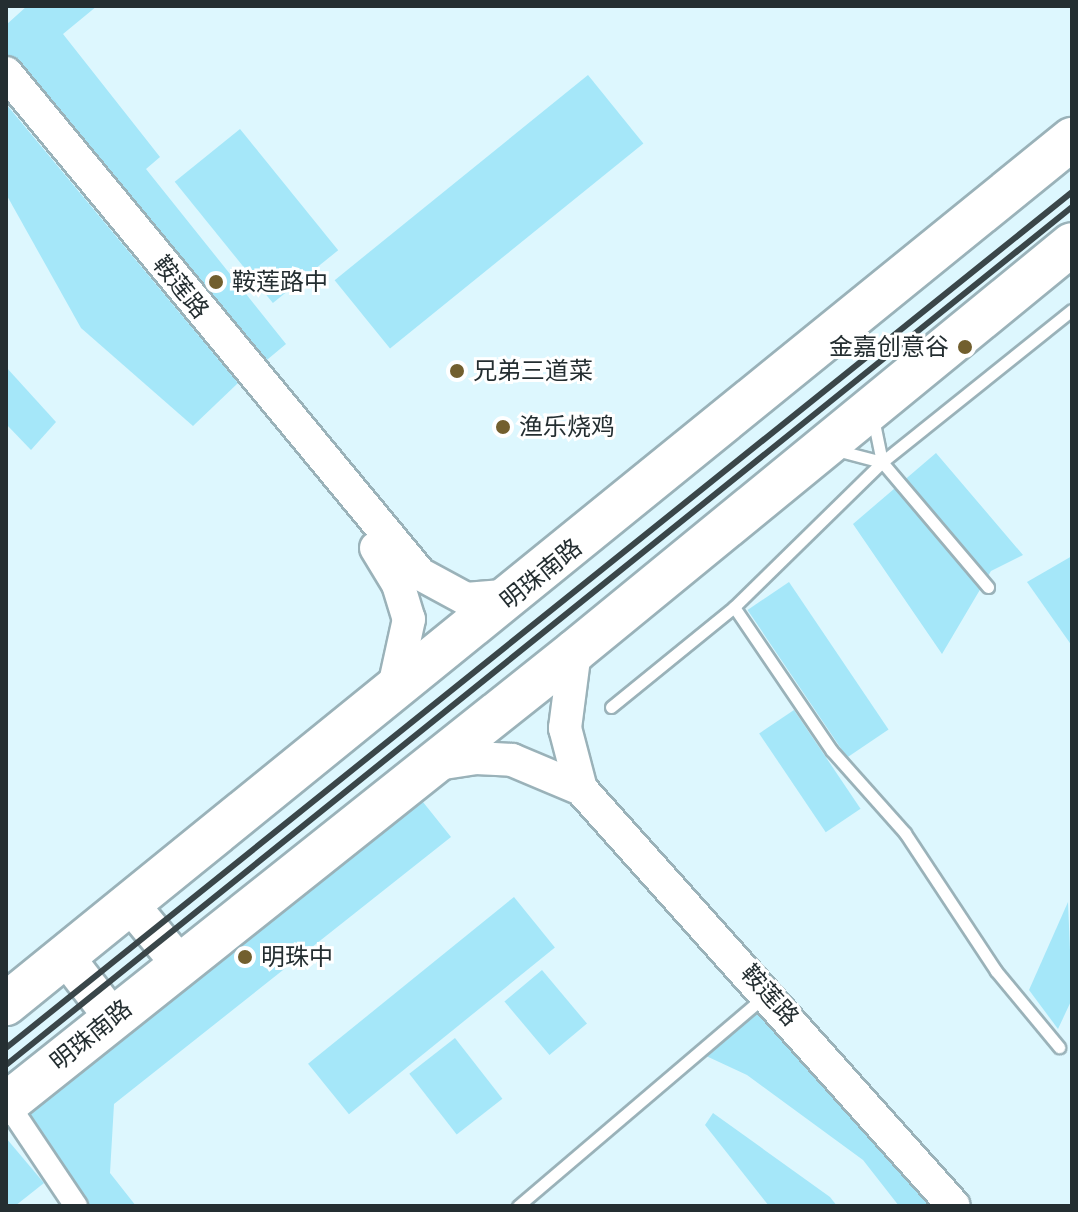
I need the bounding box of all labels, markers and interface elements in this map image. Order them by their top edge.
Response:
street label: 鞍莲路 [147,250,215,324]
place label: 鞍莲路中 [232,268,328,296]
marker: 鞍莲路中 [207,273,225,291]
place label: 金嘉创意谷 [829,333,949,361]
marker: 金嘉创意谷 [956,338,974,356]
place label: 兄弟三道菜 [473,357,593,385]
marker: 兄弟三道菜 [448,362,466,380]
place label: 渔乐烧鸡 [519,413,615,441]
marker: 渔乐烧鸡 [494,418,512,436]
street label: 明珠南路 [495,533,587,615]
place label: 明珠中 [261,943,333,971]
marker: 明珠中 [236,948,254,966]
street label: 鞍莲路 [735,959,805,1031]
street label: 明珠南路 [45,994,137,1076]

